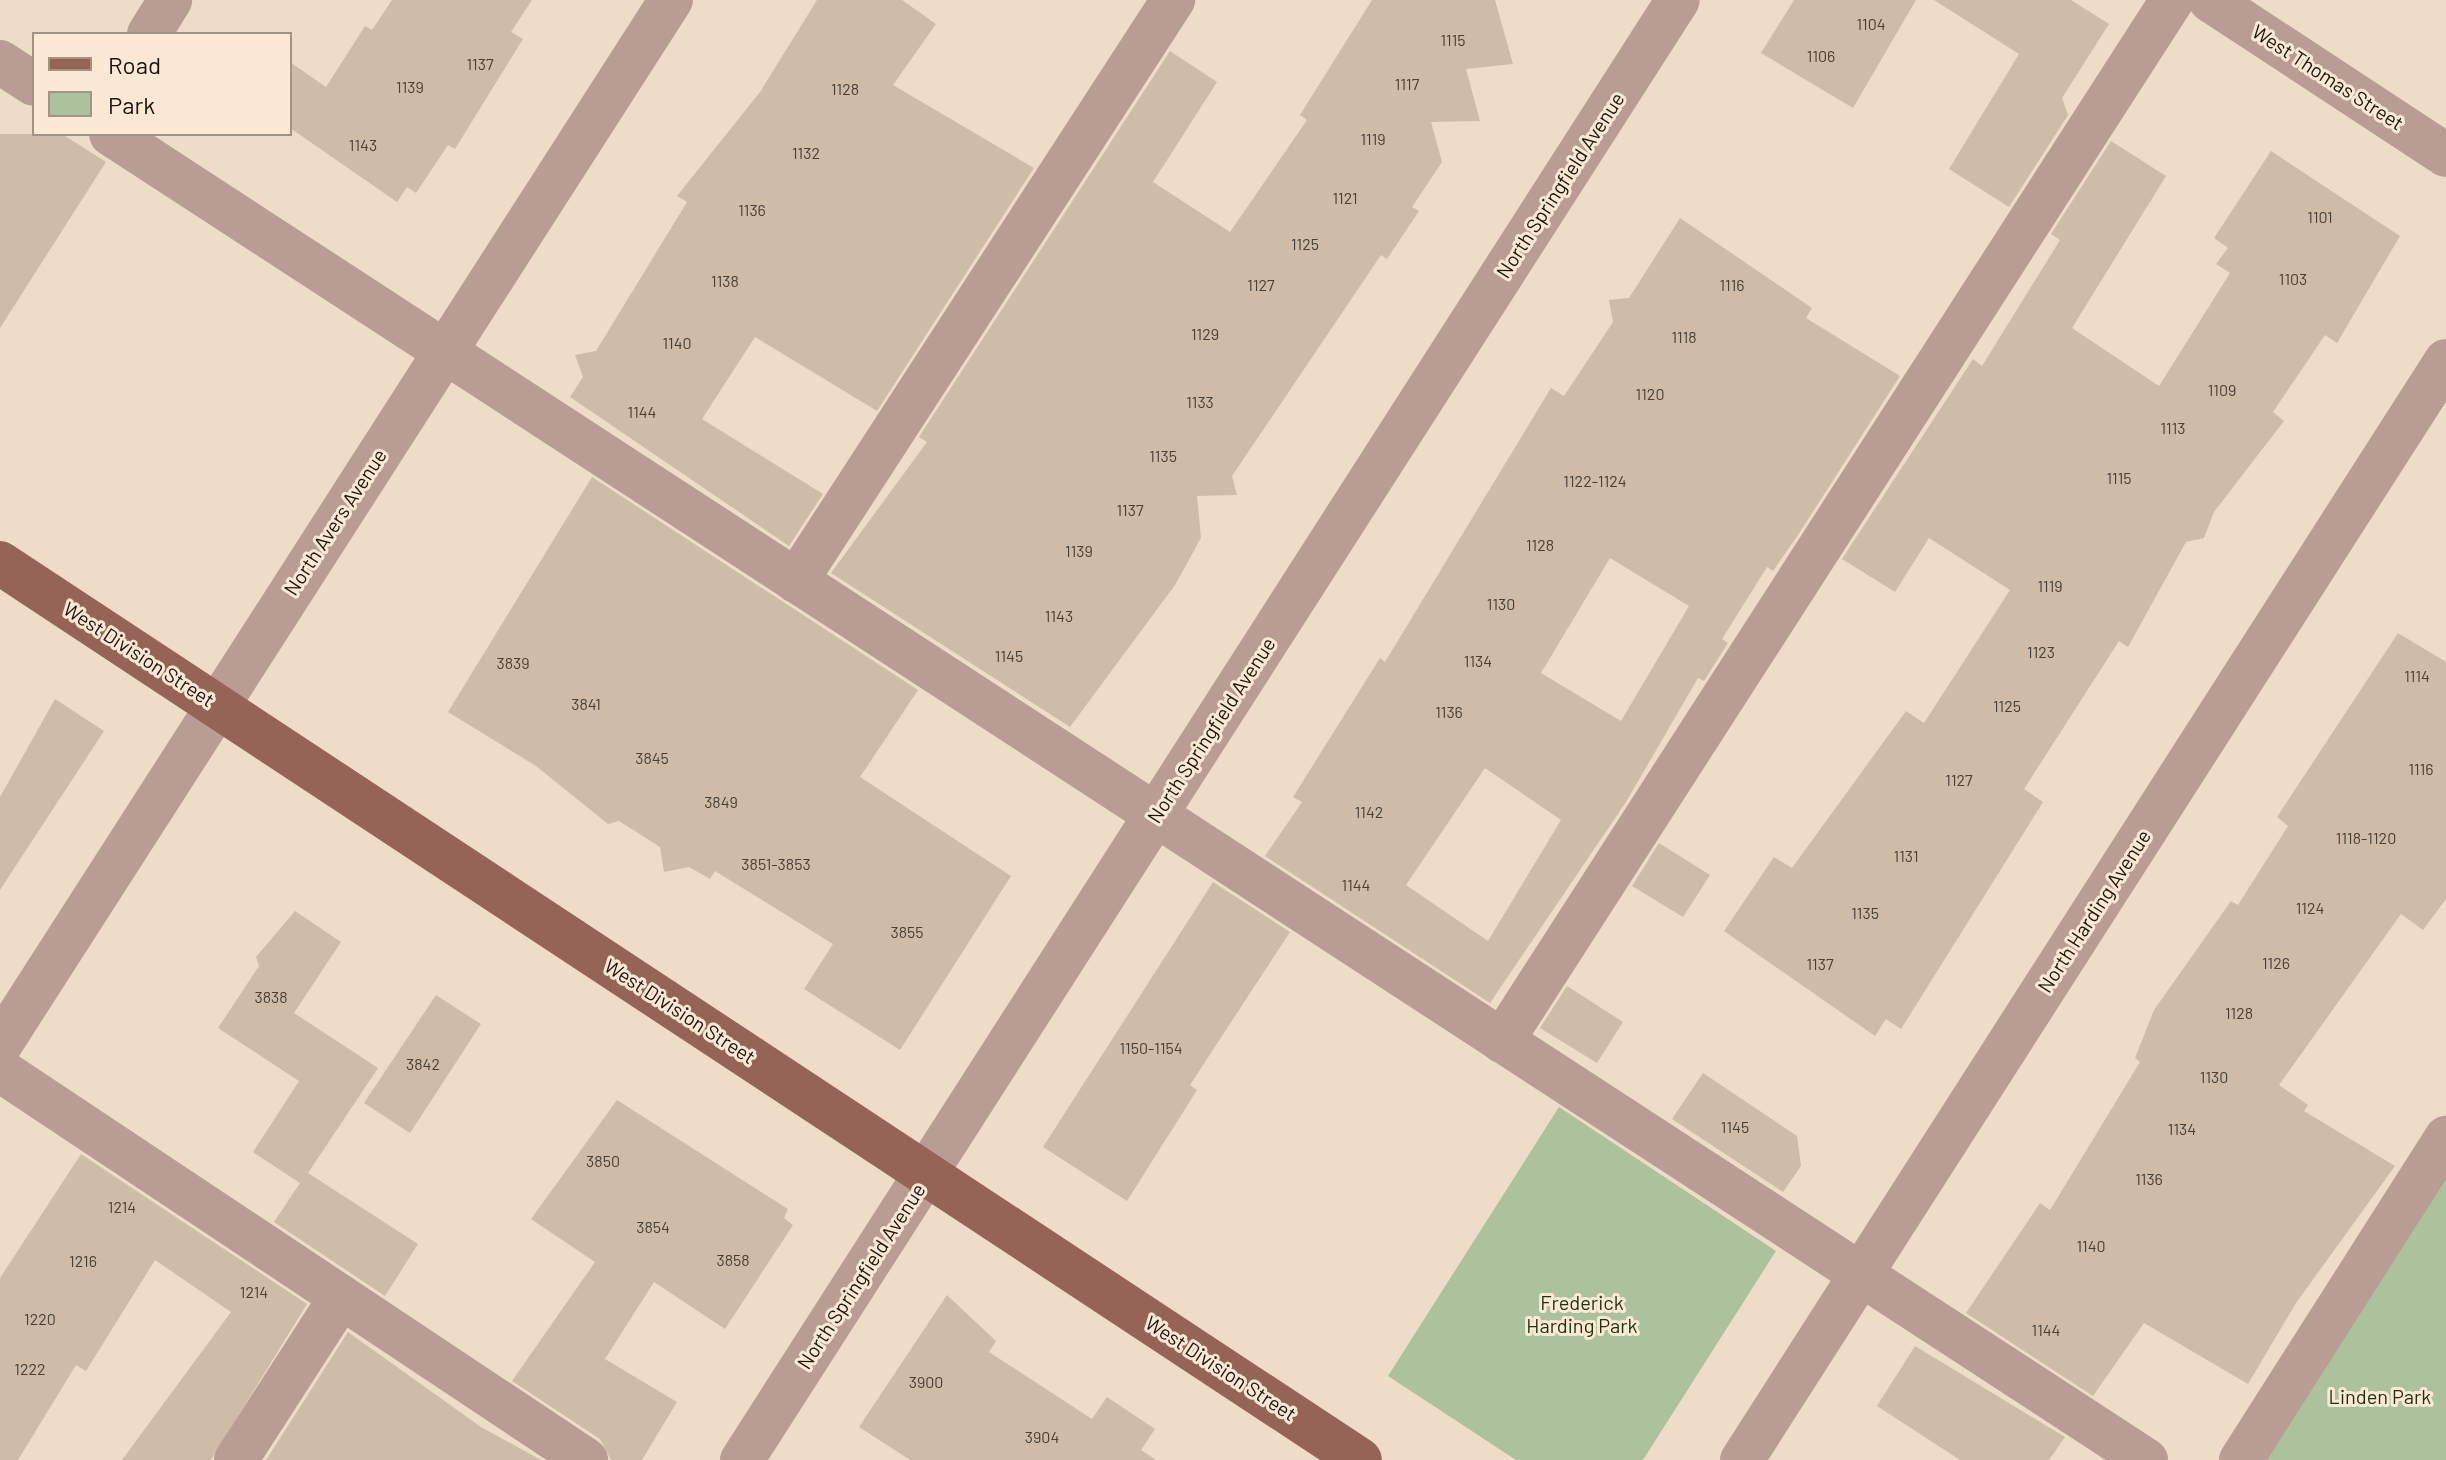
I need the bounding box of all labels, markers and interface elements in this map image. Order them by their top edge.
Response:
house number: 1104 [1856,14,1886,34]
street label: West Thomas Street [2248,19,2408,135]
house number: 1115 [1440,30,1466,50]
legend [32,32,292,136]
house number: 1106 [1807,46,1835,66]
text: Road [108,50,161,79]
house number: 1137 [466,54,494,74]
house number: 1117 [1395,74,1419,94]
house number: 1139 [396,77,424,97]
house number: 1128 [831,79,859,99]
street label: North Springfield Avenue [1491,88,1629,282]
text: Park [108,90,155,119]
house number: 1119 [1360,129,1386,149]
house number: 1143 [349,135,377,155]
house number: 1132 [792,143,820,163]
house number: 1121 [1332,188,1358,208]
house number: 1136 [738,200,766,220]
house number: 1101 [2307,207,2333,227]
house number: 1125 [1291,234,1319,254]
house number: 1103 [2279,269,2307,289]
house number: 1138 [711,271,739,291]
house number: 1127 [1247,275,1275,295]
house number: 1116 [1719,275,1745,295]
house number: 1129 [1191,324,1219,344]
house number: 1118 [1671,327,1697,347]
house number: 1140 [662,333,692,353]
house number: 1109 [2208,380,2236,400]
house number: 1120 [1636,384,1664,404]
house number: 1133 [1186,392,1214,412]
house number: 1144 [628,402,656,422]
house number: 1113 [2160,418,2186,438]
street label: North Avers Avenue [279,444,391,600]
house number: 1135 [1149,446,1177,466]
house number: 1115 [2106,468,2132,488]
house number: 1122-1124 [1563,471,1627,491]
house number: 1137 [1116,500,1144,520]
house number: 1128 [1526,535,1554,555]
house number: 1139 [1065,541,1093,561]
house number: 1119 [2037,576,2063,596]
house number: 1130 [1487,594,1515,614]
street label: West Division Street [59,596,219,712]
house number: 1143 [1045,606,1073,626]
street label: North Springfield Avenue [1142,633,1280,827]
house number: 1123 [2027,642,2055,662]
house number: 1145 [995,646,1023,666]
house number: 1134 [1464,651,1492,671]
house number: 3839 [496,653,530,673]
house number: 1114 [2404,666,2430,686]
house number: 3841 [571,694,601,714]
house number: 1125 [1993,696,2021,716]
house number: 1136 [1435,702,1463,722]
house number: 3845 [635,748,669,768]
house number: 1116 [2408,759,2434,779]
house number: 1127 [1945,770,1973,790]
house number: 3849 [704,792,738,812]
house number: 1142 [1355,802,1383,822]
street label: North Harding Avenue [2032,825,2156,997]
house number: 1118-1120 [2336,828,2396,848]
house number: 1131 [1894,846,1918,866]
house number: 3851-3853 [741,854,811,874]
house number: 1144 [1342,875,1370,895]
house number: 1124 [2296,898,2324,918]
house number: 1135 [1851,903,1879,923]
house number: 3855 [890,922,924,942]
street label: West Division Street [600,953,760,1069]
house number: 1126 [2262,953,2290,973]
house number: 1137 [1806,954,1834,974]
house number: 3838 [254,987,288,1007]
house number: 1128 [2225,1003,2253,1023]
house number: 1150-1154 [1119,1038,1183,1058]
house number: 3842 [406,1054,440,1074]
house number: 1130 [2200,1067,2228,1087]
house number: 1145 [1721,1117,1749,1137]
house number: 1134 [2168,1119,2196,1139]
house number: 3850 [586,1151,620,1171]
house number: 1136 [2135,1169,2163,1189]
street label: North Springfield Avenue [792,1179,930,1373]
house number: 1214 [108,1197,136,1217]
house number: 3854 [636,1217,670,1237]
house number: 1140 [2076,1236,2106,1256]
house number: 3858 [716,1250,750,1270]
house number: 1216 [69,1251,97,1271]
house number: 1214 [240,1282,268,1302]
park label: Frederick Harding Park [1526,1290,1638,1337]
house number: 1220 [24,1309,56,1329]
street label: West Division Street [1141,1310,1301,1426]
house number: 1144 [2032,1320,2060,1340]
house number: 1222 [14,1359,46,1379]
house number: 3900 [909,1372,943,1392]
park label: Linden Park [2329,1384,2431,1408]
house number: 3904 [1025,1427,1059,1447]

